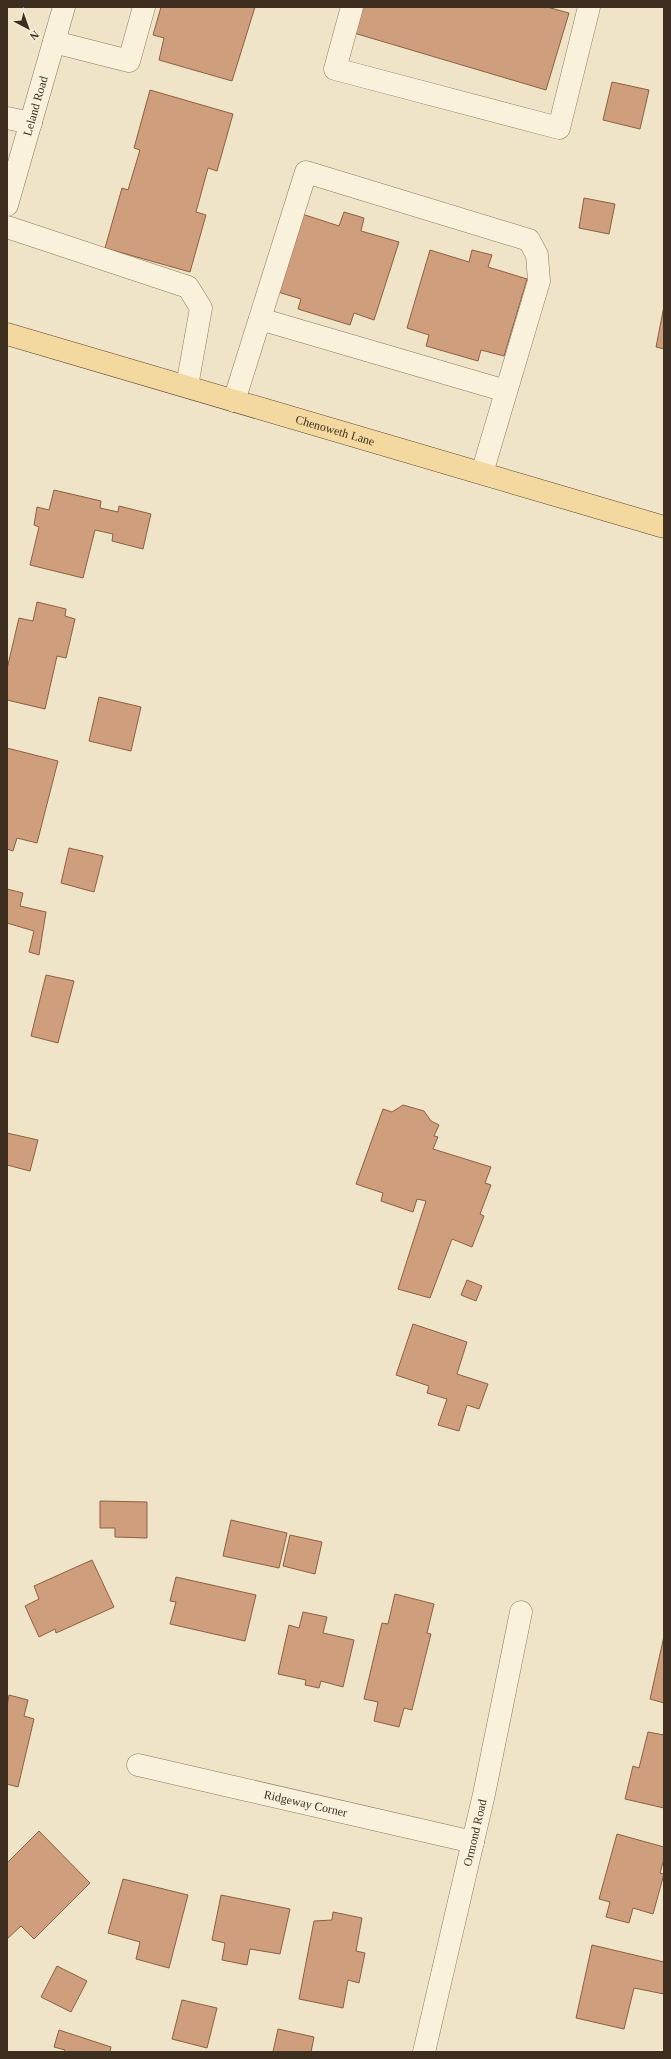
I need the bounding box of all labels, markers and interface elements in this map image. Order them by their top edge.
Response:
north arrow [8,8,48,48]
text: N [28,28,41,43]
street label: Leland Road [20,74,51,138]
street label: Chenoweth Lane [294,412,376,449]
street label: Ridgeway Corner [263,1787,349,1820]
street label: Ormond Road [460,1798,490,1868]

